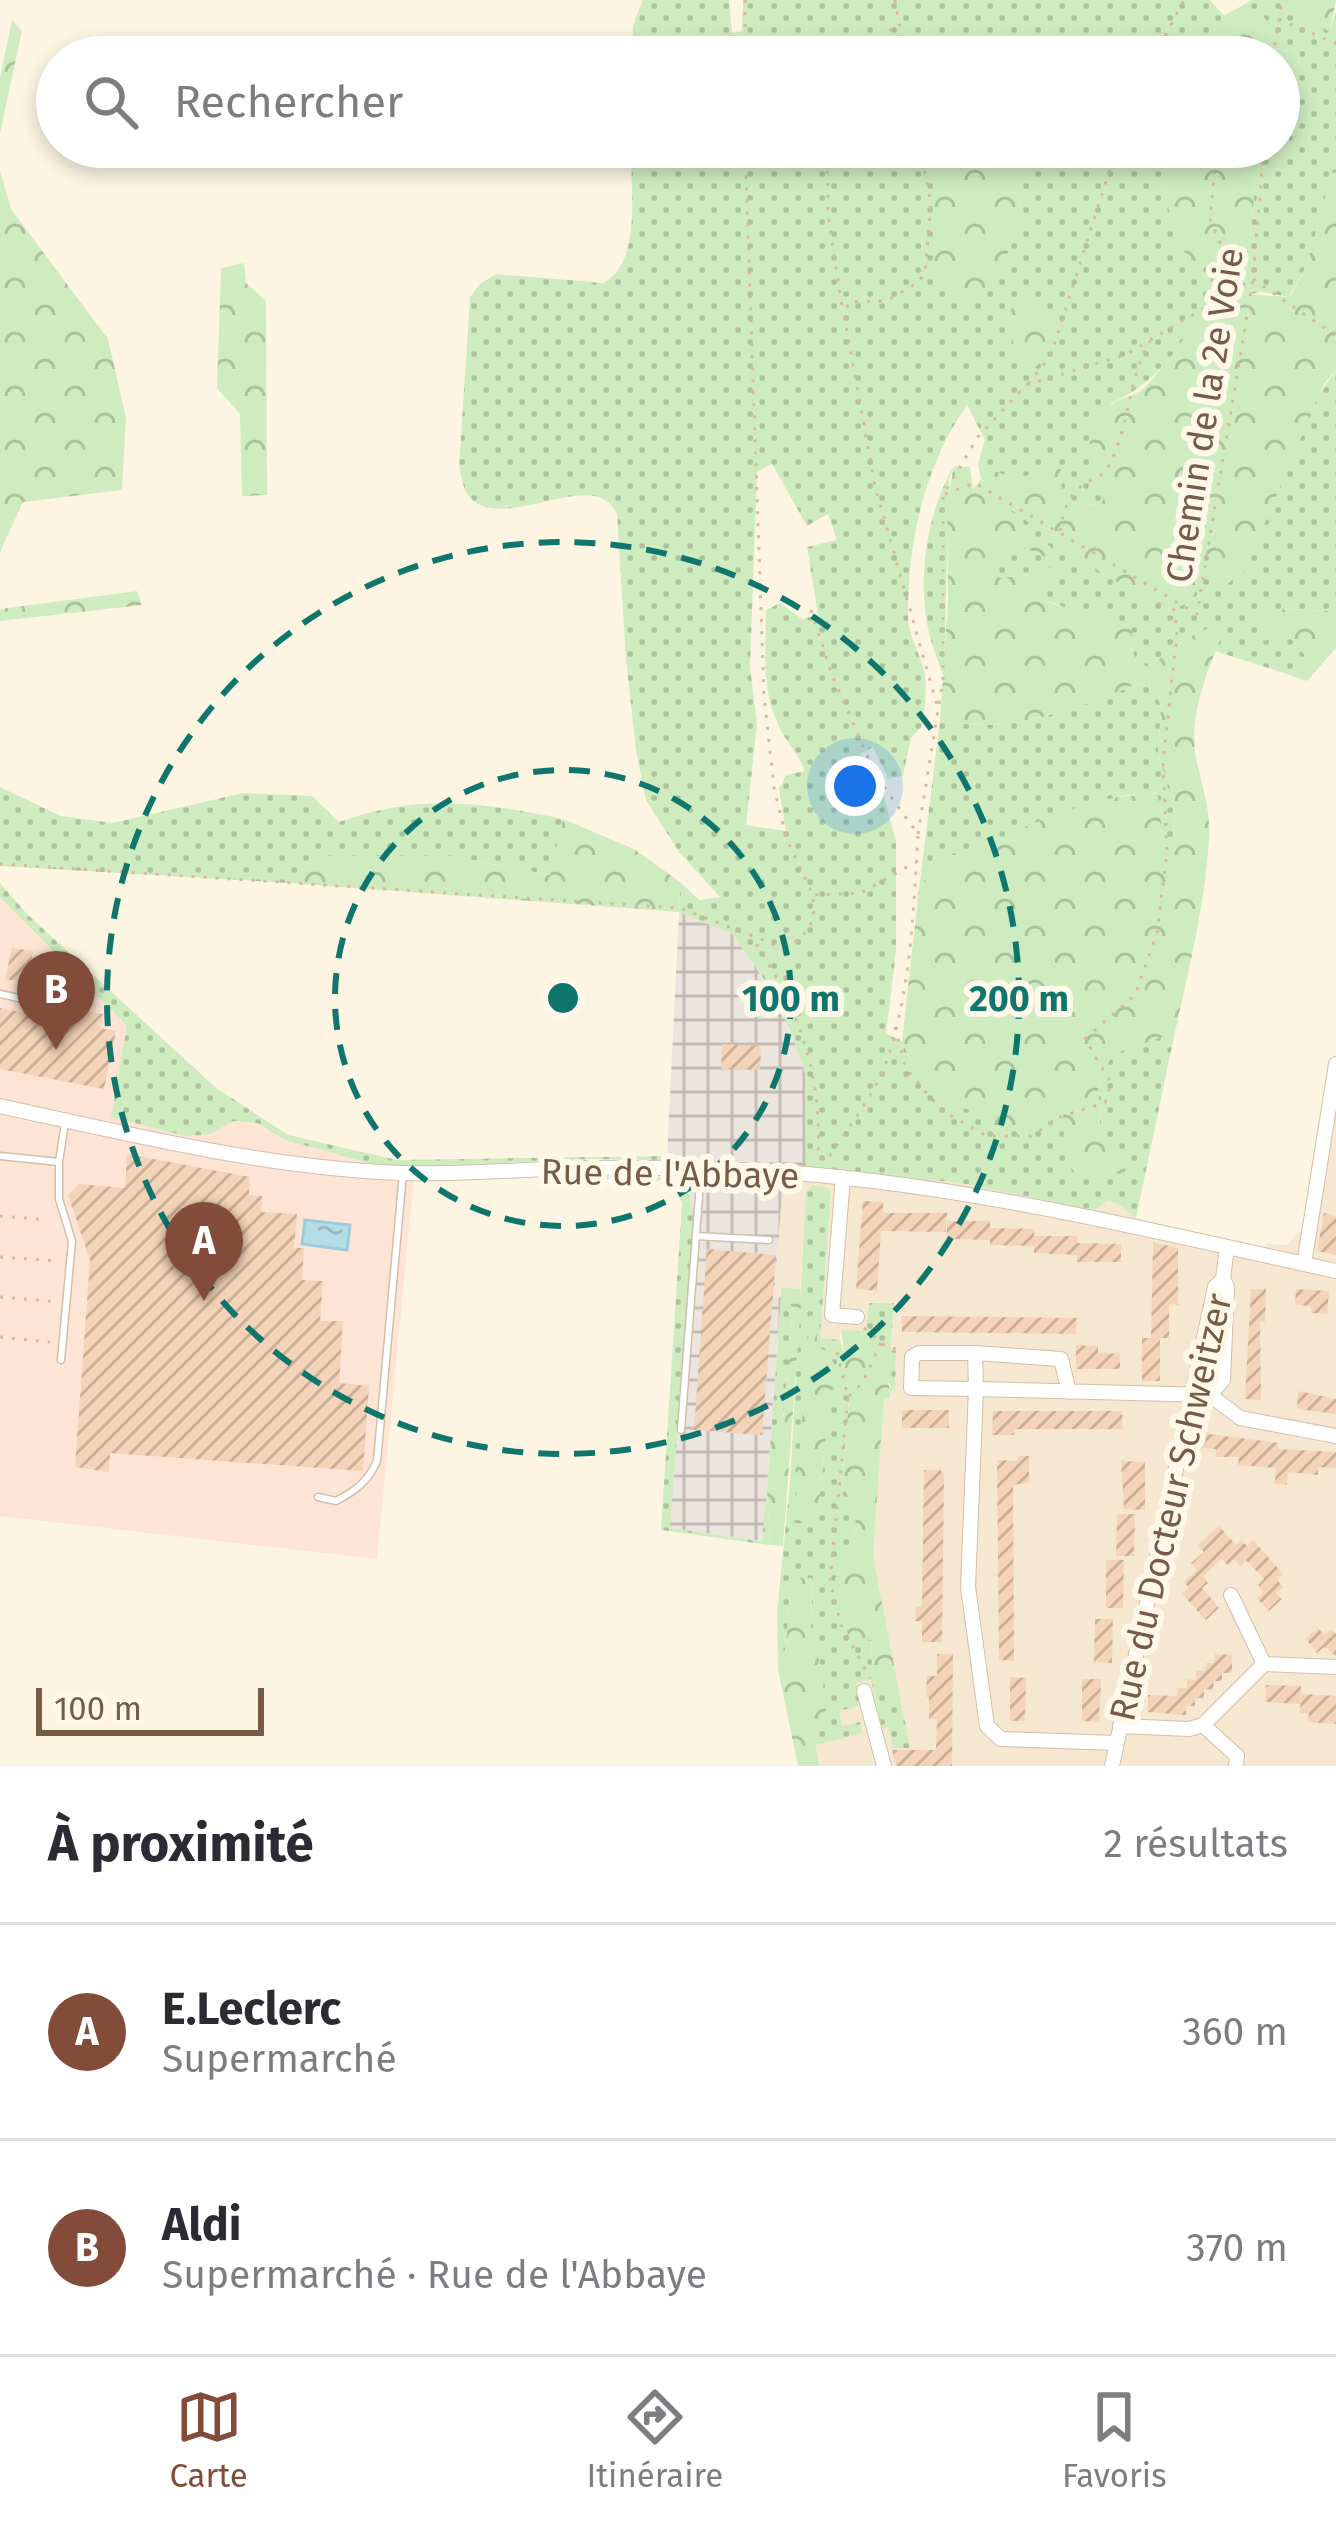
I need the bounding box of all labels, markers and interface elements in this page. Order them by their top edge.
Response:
search box [36,36,1300,168]
icon: search [78,69,144,135]
text: Rechercher [174,75,403,129]
street label: Chemin de la 2e Voie [1157,245,1253,586]
your location [825,756,885,816]
pin: B [17,951,95,1050]
centre of rings [542,977,584,1019]
text: 100 m [742,977,840,1021]
text: 200 m [969,977,1069,1021]
street label: Rue de l'Abbaye [540,1150,800,1198]
pin: A [165,1202,243,1301]
street label: Rue du Docteur Schweitzer [1100,1289,1242,1725]
scale bar [36,1682,264,1735]
text: 100 m [54,1689,142,1729]
text: À proximité [48,1813,314,1875]
text: 2 résultats [1104,1821,1288,1867]
text: E.Leclerc [162,1982,341,2036]
text: A [75,2009,99,2055]
text: 360 m [1182,2009,1288,2055]
text: Supermarché [162,2036,397,2082]
text: Aldi [162,2198,241,2252]
text: B [75,2225,99,2271]
text: 370 m [1186,2225,1288,2271]
text: Supermarché · Rue de l'Abbaye [162,2252,707,2298]
tab: Carte [169,2384,248,2496]
tab: Itinéraire [586,2384,723,2496]
tab: Favoris [1062,2384,1167,2496]

